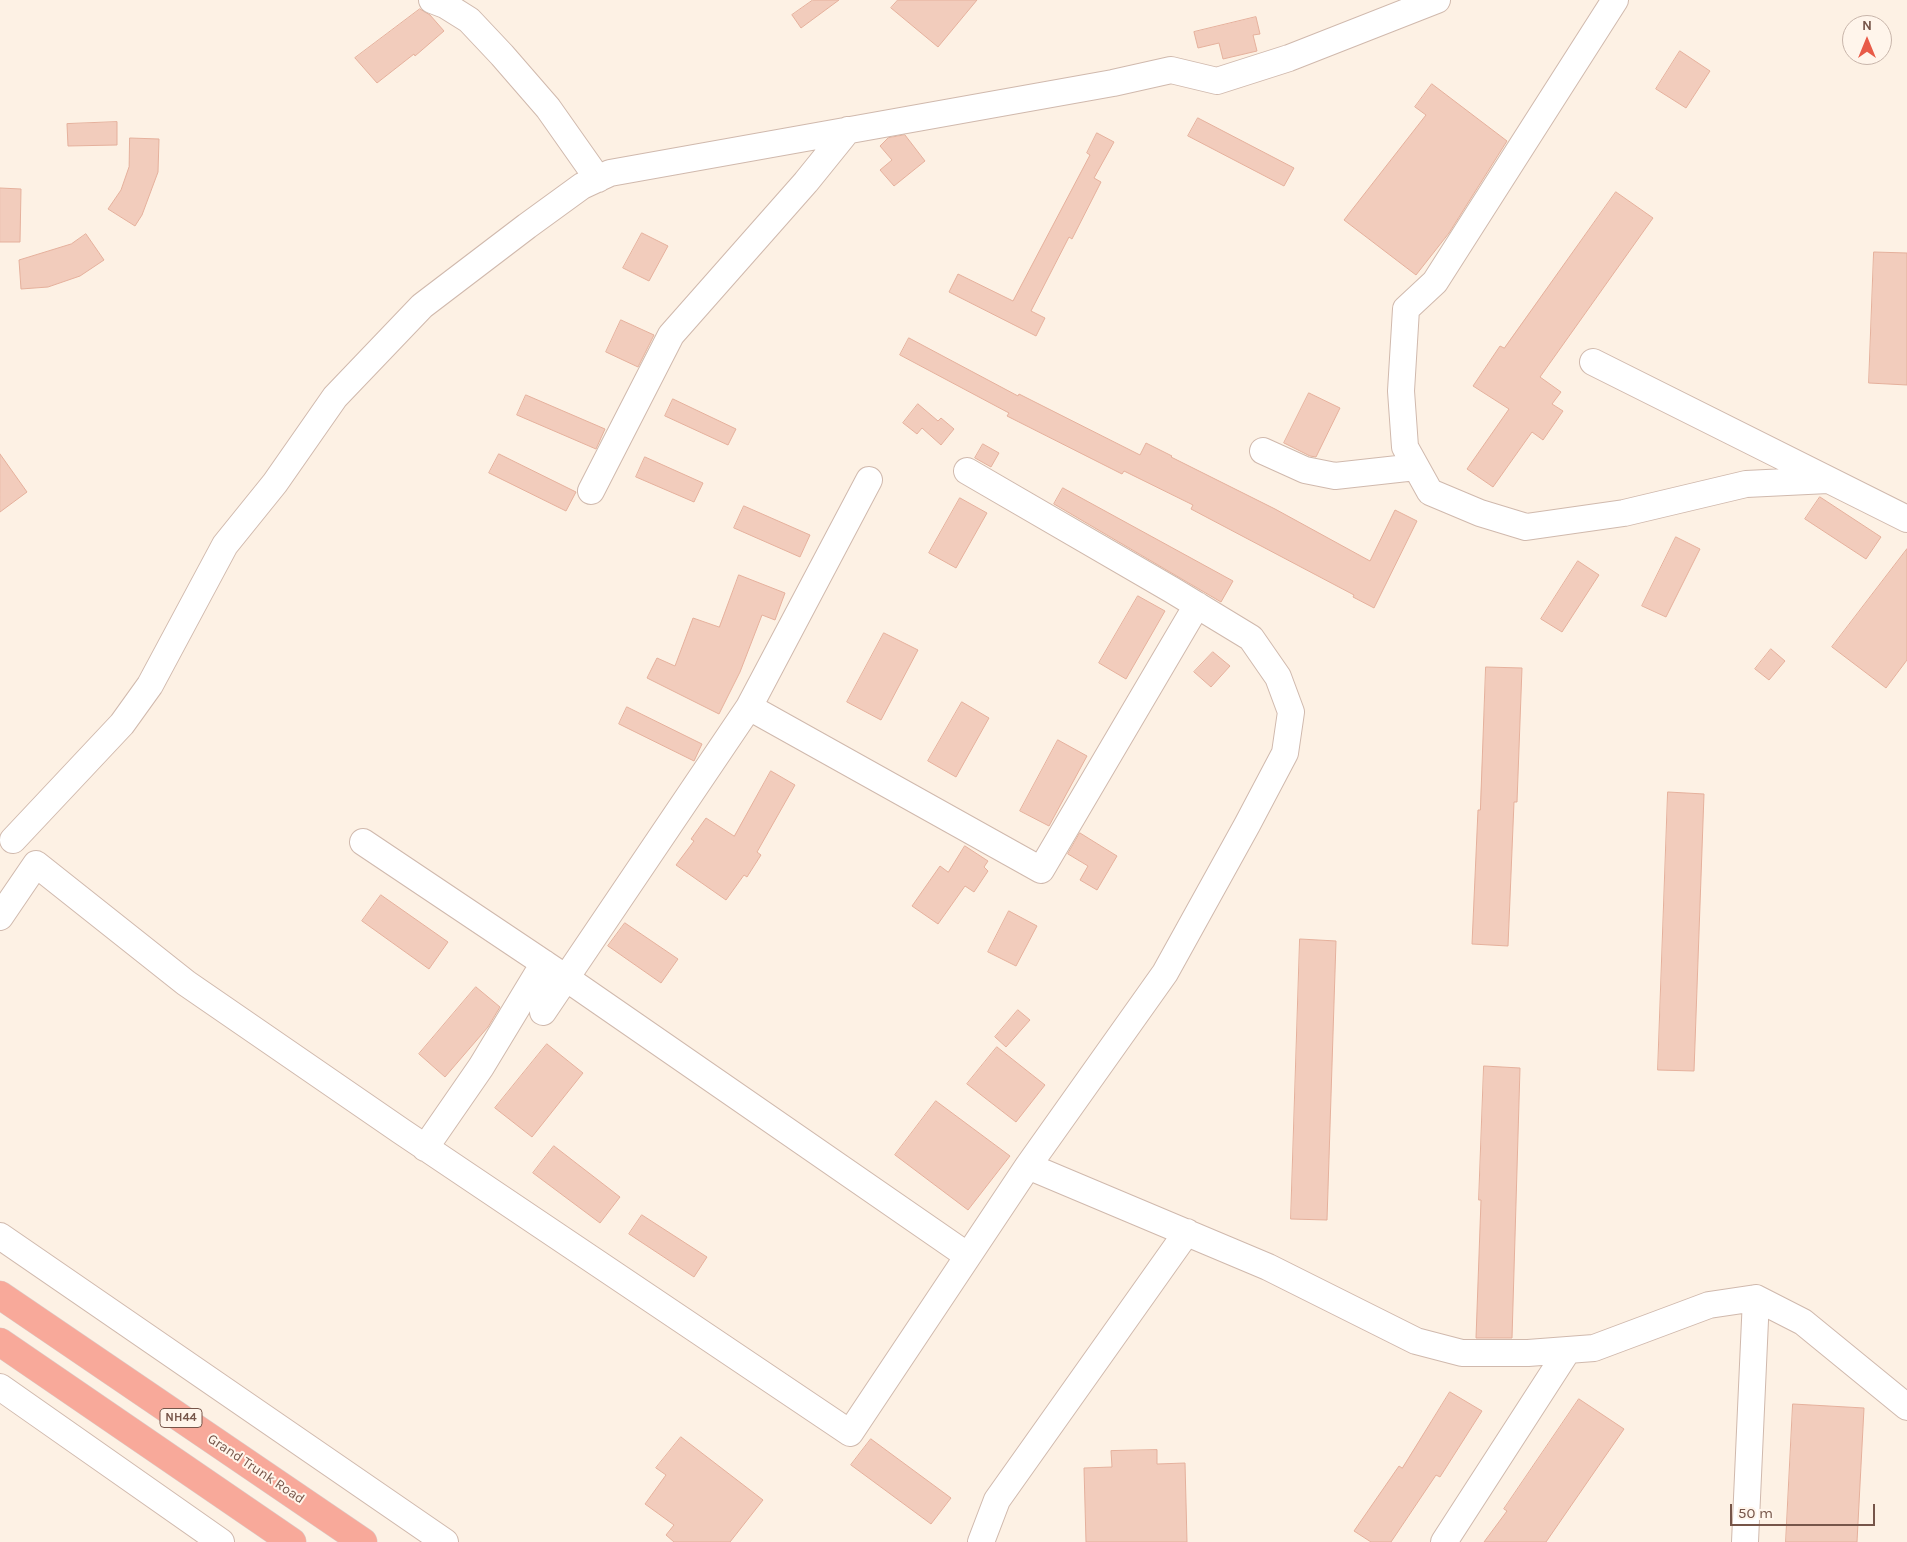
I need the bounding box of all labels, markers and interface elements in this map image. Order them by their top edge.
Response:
north arrow [1842,15,1892,65]
text: N [1862,17,1872,34]
road number: NH44 [160,1409,202,1428]
street label: Grand Trunk Road [204,1430,308,1508]
scale bar [1732,1494,1877,1526]
text: 50 m [1738,1504,1773,1522]

